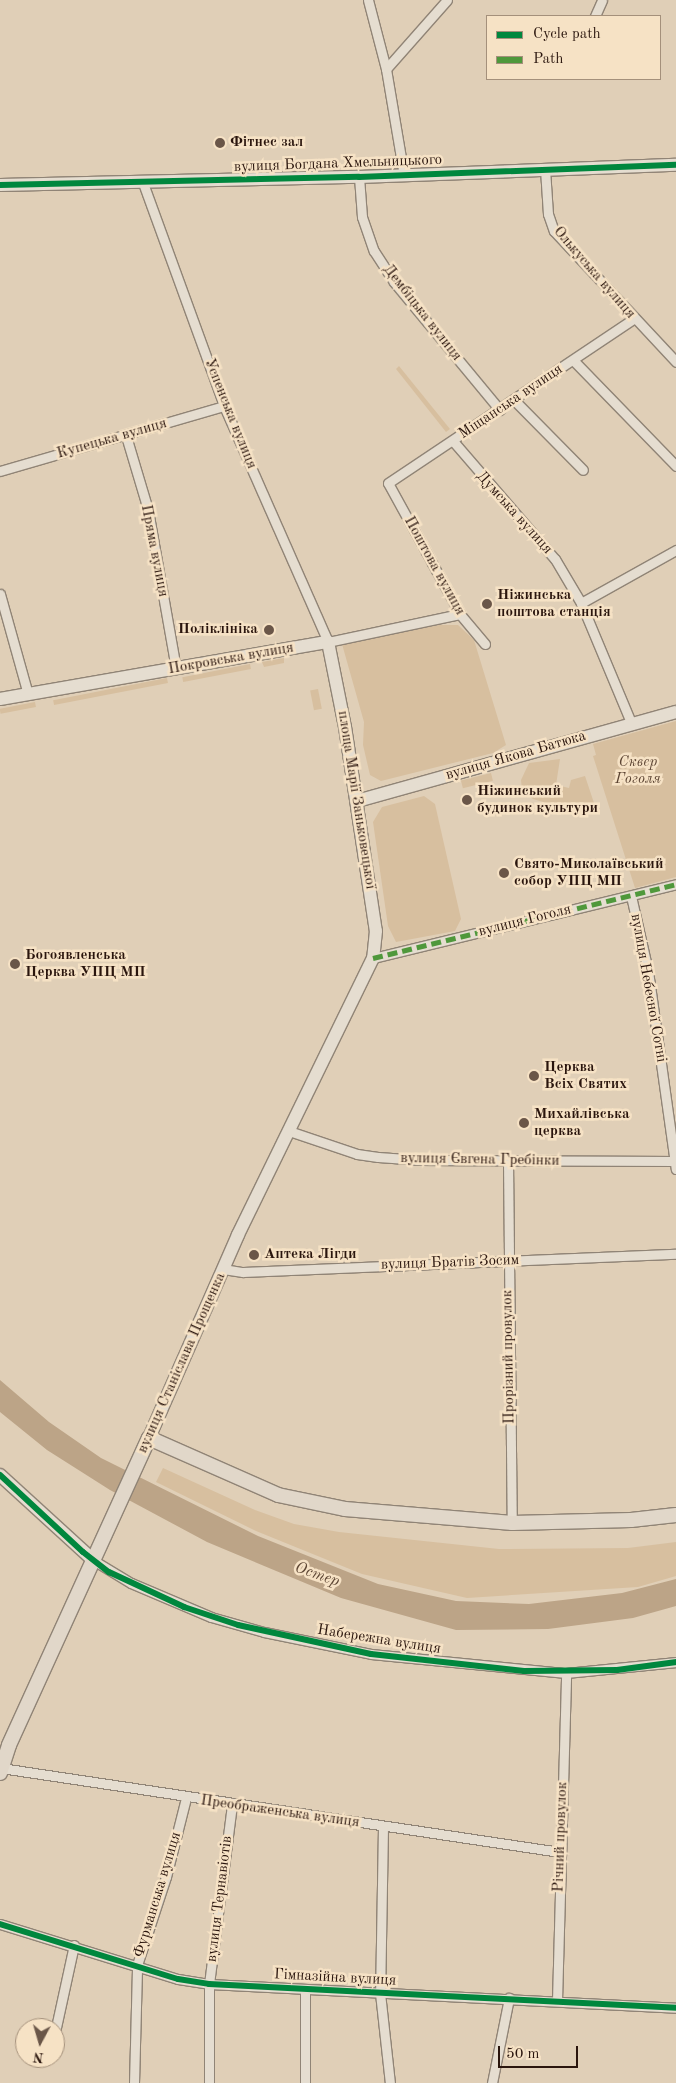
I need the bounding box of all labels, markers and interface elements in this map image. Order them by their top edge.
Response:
legend [486,15,661,80]
text: Cycle path [533,27,601,42]
text: Path [533,52,563,67]
place label: Фітнес зал [230,134,303,152]
marker: Фітнес зал [214,137,226,149]
street label: вулиця Богдана Хмельницького [234,151,442,177]
street label: Олькуська вулиця [549,223,639,323]
street label: Дембіцька вулиця [379,261,465,365]
street label: Успенська вулиця [200,356,260,472]
street label: Міщанська вулиця [456,361,566,443]
street label: Купецька вулиця [55,415,169,463]
street label: Думська вулиця [472,468,556,558]
street label: Пряма вулиця [136,503,172,599]
street label: Поштова вулиця [399,514,469,618]
place label: Ніжинська поштова станція [497,586,611,621]
marker: Ніжинська поштова станція [481,598,493,610]
place label: Поліклініка [178,621,258,639]
marker: Поліклініка [262,623,276,637]
street label: Покровська вулиця [167,639,295,679]
street label: площа Марії Заньковецької [333,710,379,890]
street label: вулиця Якова Батюка [444,727,588,785]
park label: Сквер Гоголя [615,753,661,788]
place label: Ніжинський будинок культури [477,782,598,817]
marker: Ніжинський будинок культури [461,794,473,806]
place label: Свято-Миколаївський собор УПЦ МП [514,855,663,890]
marker: Свято-Миколаївський собор УПЦ МП [498,867,510,879]
street label: вулиця Гоголя [477,901,573,941]
street label: вулиця Небесної Сотні [626,912,670,1064]
place label: Богоявленська Церква УПЦ МП [25,946,146,981]
marker: Богоявленська Церква УПЦ МП [9,958,21,970]
place label: Церква Всіх Святих [544,1058,627,1093]
marker: Церква Всіх Святих [528,1070,540,1082]
place label: Михайлівська церква [534,1105,630,1140]
marker: Михайлівська церква [518,1117,530,1129]
street label: вулиця Євгена Гребінки [400,1150,560,1170]
place label: Аптека Лігди [264,1246,357,1264]
marker: Аптека Лігди [248,1249,260,1261]
street label: вулиця Братів Зосим [380,1252,520,1274]
street label: вулиця Станіслава Прощенка [134,1270,230,1456]
street label: Прорізний провулок [499,1290,519,1424]
water label: Остер [292,1558,342,1592]
street label: Набережна вулиця [316,1621,442,1659]
street label: Річний провулок [550,1781,572,1893]
street label: Преображенська вулиця [199,1792,361,1832]
street label: Фурманська вулиця [130,1830,186,1960]
street label: вулиця Тернавіотів [203,1835,237,1963]
street label: Гімназійна вулиця [273,1966,397,1990]
north arrow [15,2018,65,2068]
scale bar [501,2036,581,2068]
text: 50 m [506,2047,540,2062]
text: N [32,2049,45,2064]

